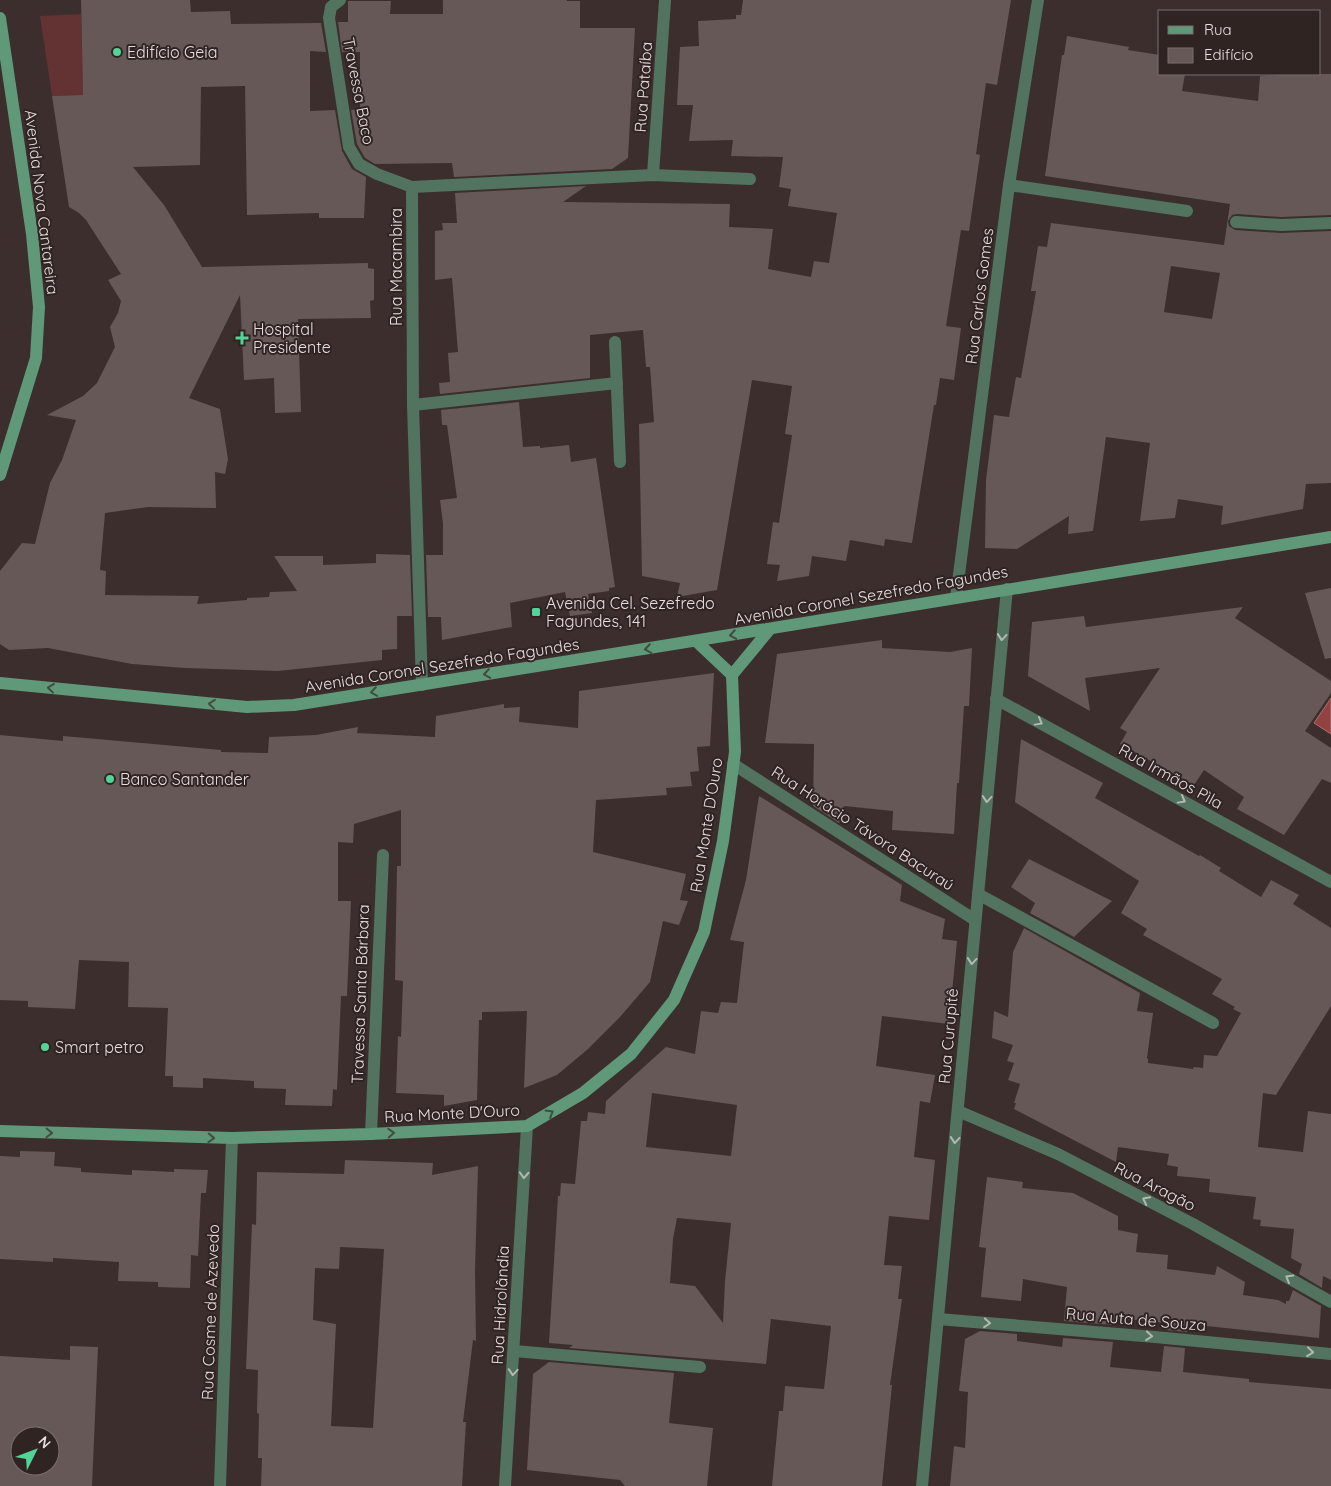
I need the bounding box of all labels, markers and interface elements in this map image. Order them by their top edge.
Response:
legend [1158,10,1321,75]
text: Rua [1204,20,1232,39]
street label: Travessa Baco [339,36,379,146]
street label: Rua Pataíba [630,41,656,133]
place label: Edifício Geia [127,42,217,62]
text: Edifício [1204,45,1253,64]
marker: Edifício Geia [111,46,123,58]
street label: Avenida Nova Cantareira [21,109,63,295]
street label: Rua Macambira [386,208,406,326]
street label: Rua Carlos Gomes [961,227,997,365]
place label: Hospital Presidente [253,319,331,357]
marker: Hospital Presidente [235,331,249,345]
street label: Avenida Coronel Sezefredo Fagundes [733,561,1009,629]
place label: Avenida Cel. Sezefredo Fagundes, 141 [546,593,715,631]
marker: Avenida Cel. Sezefredo Fagundes, 141 [530,606,542,618]
one-way arrow [729,629,737,640]
street label: Avenida Coronel Sezefredo Fagundes [303,633,581,697]
one-way arrow [997,633,1008,641]
one-way arrow [643,643,652,653]
one-way arrow [483,669,492,679]
one-way arrow [46,683,54,694]
one-way arrow [369,686,377,697]
one-way arrow [208,699,216,710]
one-way arrow [1034,716,1043,726]
street label: Rua Irmãos Pìla [1115,739,1227,813]
street label: Rua Monte D'Ouro [685,756,727,894]
street label: Rua Horácio Távora Bacuraú [768,761,958,895]
place label: Banco Santander [120,769,249,789]
marker: Banco Santander [104,773,116,785]
one-way arrow [1176,794,1185,804]
one-way arrow [982,795,993,803]
street label: Travessa Santa Bárbara [347,904,373,1084]
one-way arrow [966,957,977,965]
street label: Rua Curupitê [934,987,962,1085]
place label: Smart petro [55,1037,144,1057]
marker: Smart petro [39,1041,51,1053]
street label: Rua Monte D'Ouro [384,1099,520,1127]
one-way arrow [544,1109,553,1119]
one-way arrow [45,1128,53,1138]
one-way arrow [387,1128,395,1139]
one-way arrow [208,1133,215,1143]
one-way arrow [950,1136,961,1144]
street label: Rua Aragão [1111,1157,1199,1215]
one-way arrow [519,1171,530,1179]
one-way arrow [1143,1196,1152,1206]
street label: Rua Cosme de Azevedo [197,1224,223,1400]
street label: Rua Hidrolândia [487,1245,513,1365]
one-way arrow [1285,1275,1294,1285]
street label: Rua Auta de Souza [1065,1303,1207,1335]
one-way arrow [983,1317,991,1328]
one-way arrow [1145,1330,1153,1341]
one-way arrow [1307,1346,1315,1357]
one-way arrow [507,1368,518,1376]
north arrow [10,1426,60,1476]
text: N [35,1432,55,1452]

